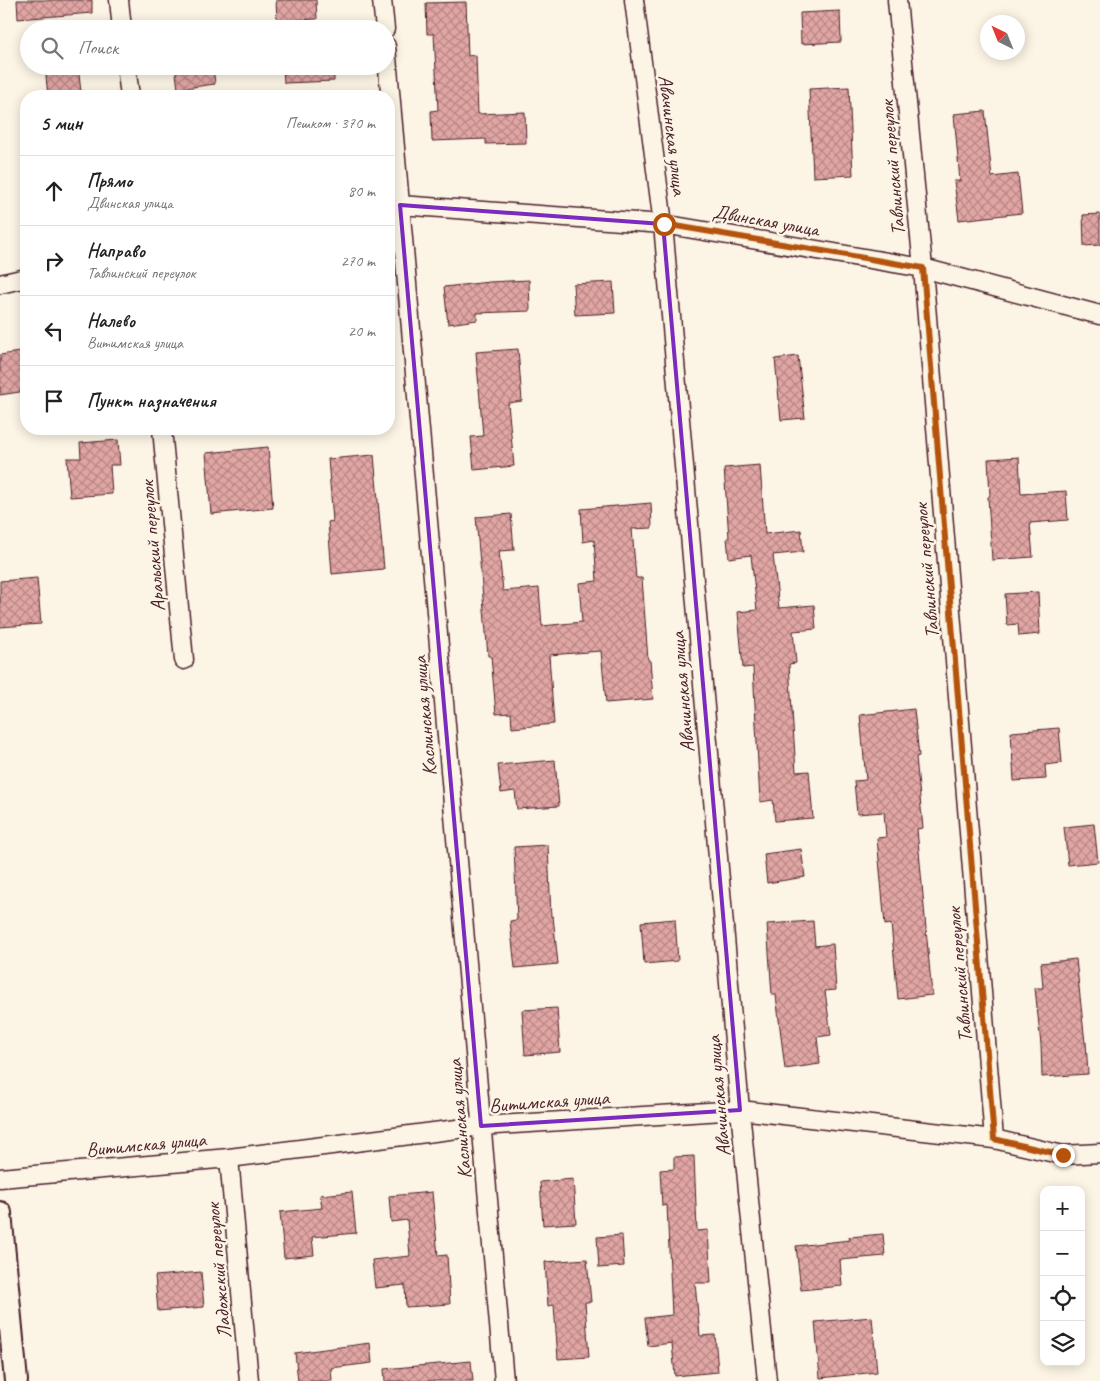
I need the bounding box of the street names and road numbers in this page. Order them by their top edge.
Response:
street label: Авачинская улица [653,73,692,198]
street label: Тавлинский переулок [874,98,911,236]
street label: Двинская улица [711,199,823,242]
street label: Аральский переулок [134,478,171,612]
street label: Тавлинский переулок [908,501,945,639]
street label: Авачинская улица [665,629,700,753]
street label: Каслинская улица [407,654,442,777]
street label: Тавлинский переулок [941,905,978,1043]
street label: Авачинская улица [701,1033,736,1157]
street label: Каслинская улица [442,1057,477,1180]
street label: Витимская улица [488,1085,611,1118]
street label: Витимская улица [85,1127,208,1162]
street label: Ладожский переулок [200,1201,237,1340]

